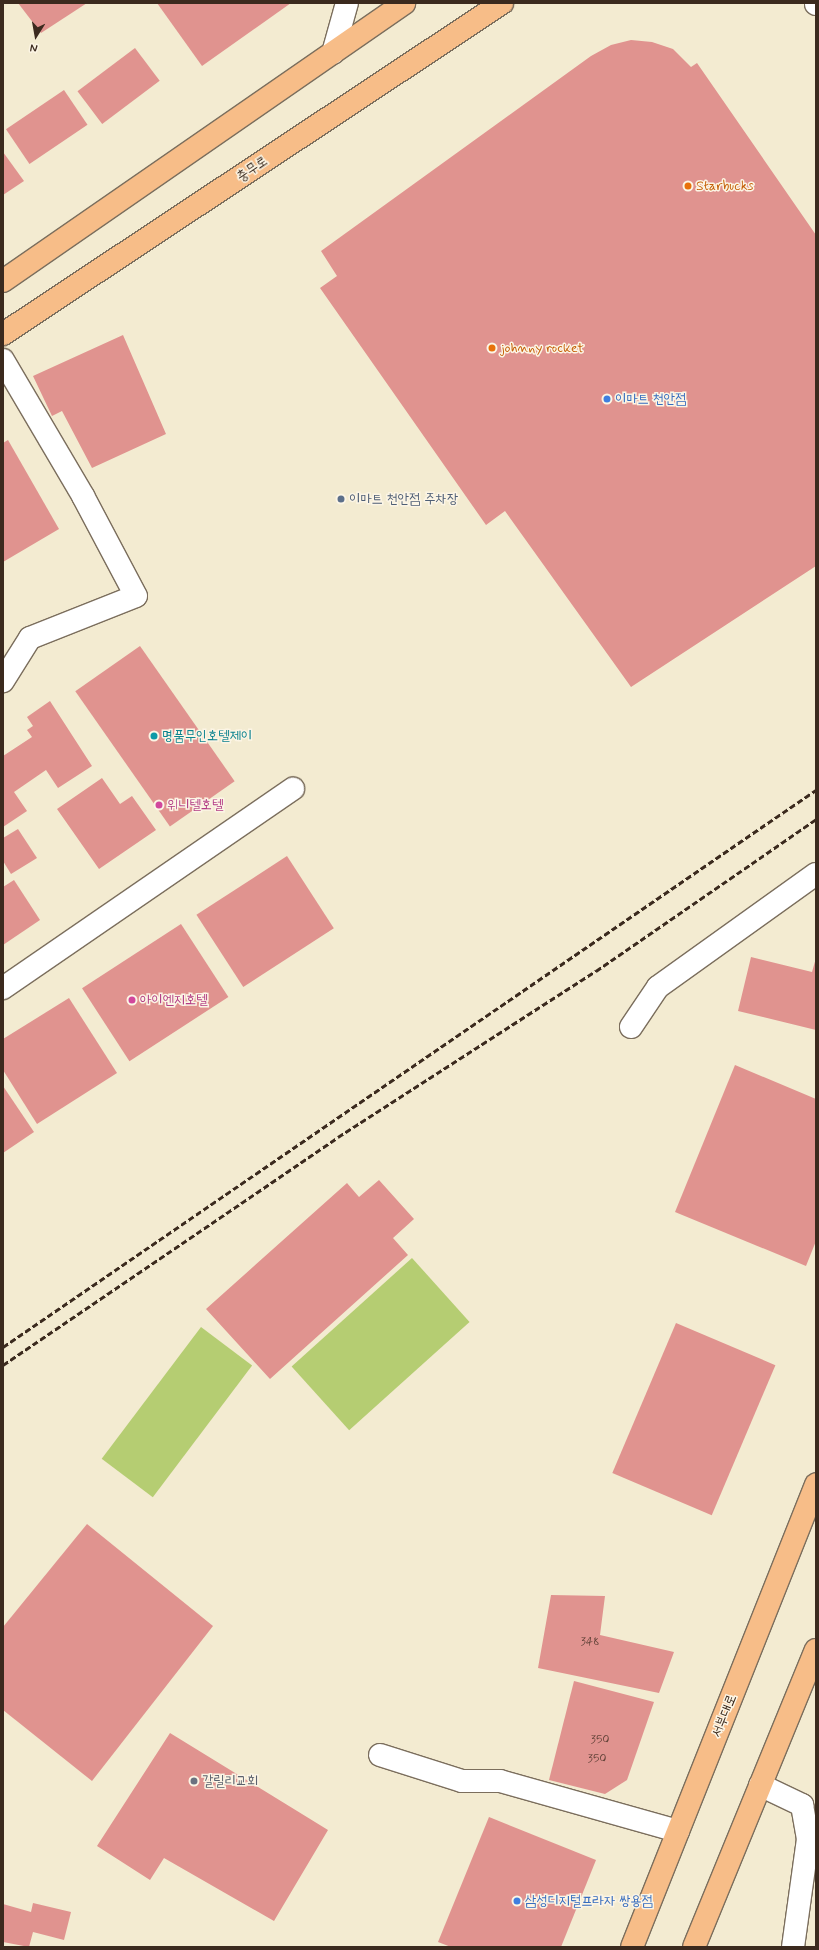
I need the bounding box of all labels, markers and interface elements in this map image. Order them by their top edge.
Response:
north arrow [16,16,56,56]
text: N [29,40,39,55]
street label: 충무로 [233,153,271,185]
place label: Starbucks [696,178,754,194]
marker: Starbucks [683,181,693,191]
place label: johnny rocket [500,340,584,356]
marker: johnny rocket [487,343,497,353]
place label: 이마트 천안점 [615,391,686,407]
marker: 이마트 천안점 [602,394,612,404]
place label: 이마트 천안점 주차장 [349,491,458,507]
marker: 이마트 천안점 주차장 [336,494,346,504]
place label: 명품무인호텔제이 [162,728,252,744]
marker: 명품무인호텔제이 [149,731,159,741]
place label: 위니텔호텔 [167,797,223,813]
marker: 위니텔호텔 [154,800,164,810]
place label: 아이엔지호텔 [140,992,208,1008]
marker: 아이엔지호텔 [127,995,137,1005]
house number: 348 [580,1636,600,1650]
street label: 서부대로 [708,1692,740,1740]
house number: 350 [590,1734,610,1748]
house number: 350 [587,1753,607,1767]
place label: 갈릴리교회 [202,1773,258,1789]
marker: 갈릴리교회 [189,1776,199,1786]
place label: 삼성디지털프라자 쌍용점 [525,1893,653,1909]
marker: 삼성디지털프라자 쌍용점 [512,1896,522,1906]

